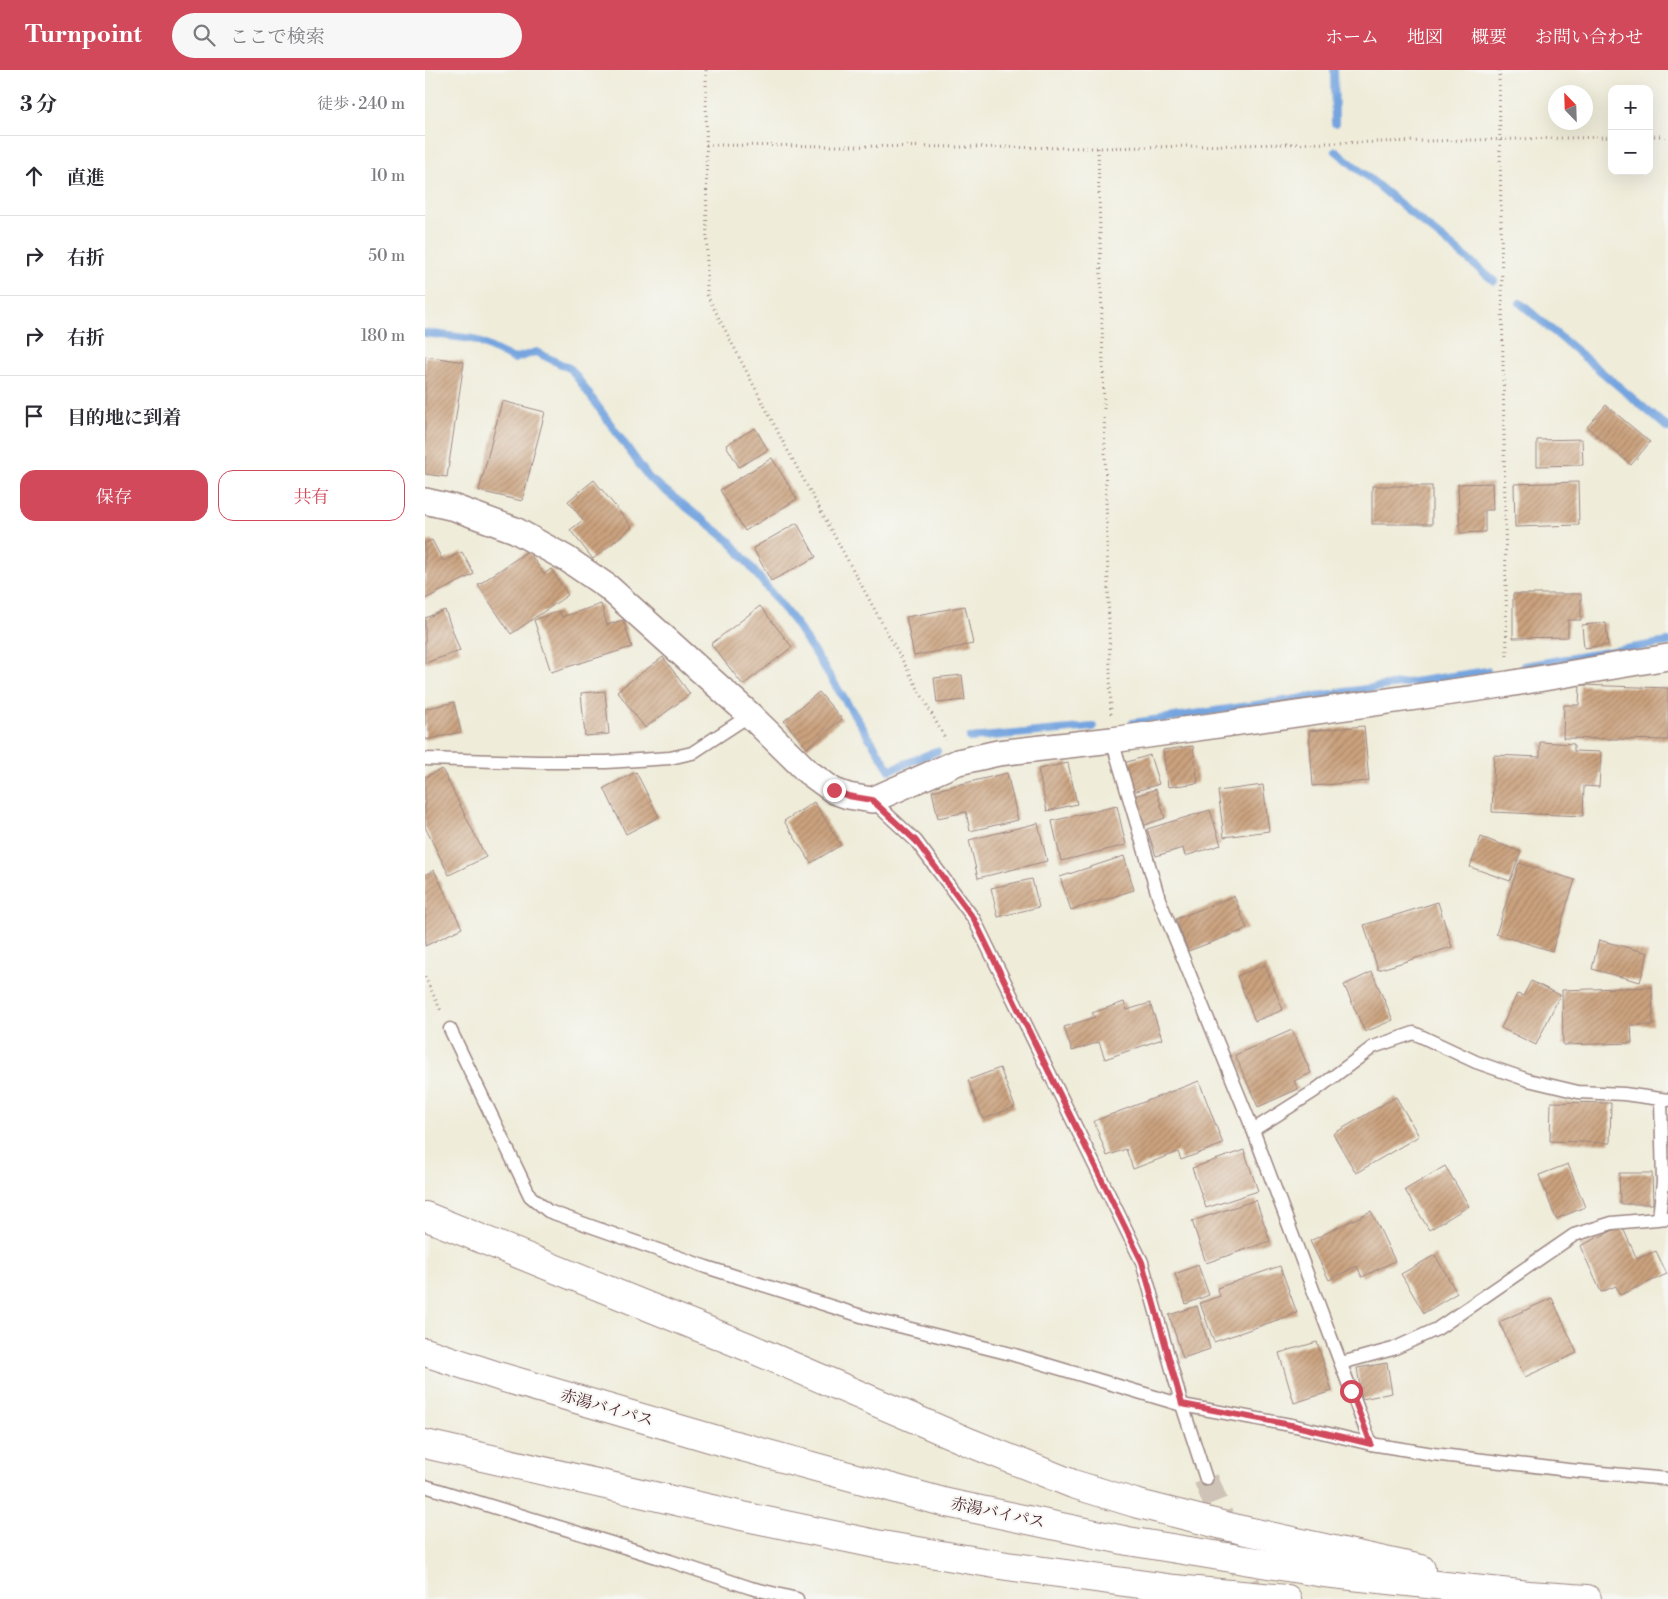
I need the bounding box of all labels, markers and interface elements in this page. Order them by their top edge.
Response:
search box [172,13,522,58]
text: Turnpoint [25,20,142,50]
icon: search [190,21,218,49]
text: ここで検索 [230,25,325,49]
text: ホーム [1325,26,1379,49]
text: 地図 [1407,26,1443,49]
text: 概要 [1471,26,1507,49]
text: お問い合わせ [1535,26,1643,49]
north arrow [1548,85,1593,130]
map controls [1608,85,1653,175]
button: + [1608,85,1653,130]
text: 3 分 [20,92,57,118]
text: 徒歩 · 240 m [317,94,405,114]
button: − [1608,130,1653,175]
icon: ahead [20,162,48,190]
text: 直進 [67,166,105,190]
text: 10 m [371,166,405,186]
icon: right [20,242,48,270]
text: 右折 [67,246,105,270]
text: 50 m [368,246,405,266]
icon: right [20,322,48,350]
text: 右折 [67,326,105,350]
text: 180 m [361,326,405,346]
icon: arrive [20,402,48,430]
text: 目的地に到着 [67,406,181,430]
button: 保存 [20,470,208,521]
button: 共有 [218,470,405,521]
route end [823,779,846,802]
route start [1340,1380,1363,1403]
street label: 赤湯バイパス [558,1385,656,1431]
street label: 赤湯バイパス [949,1493,1047,1533]

